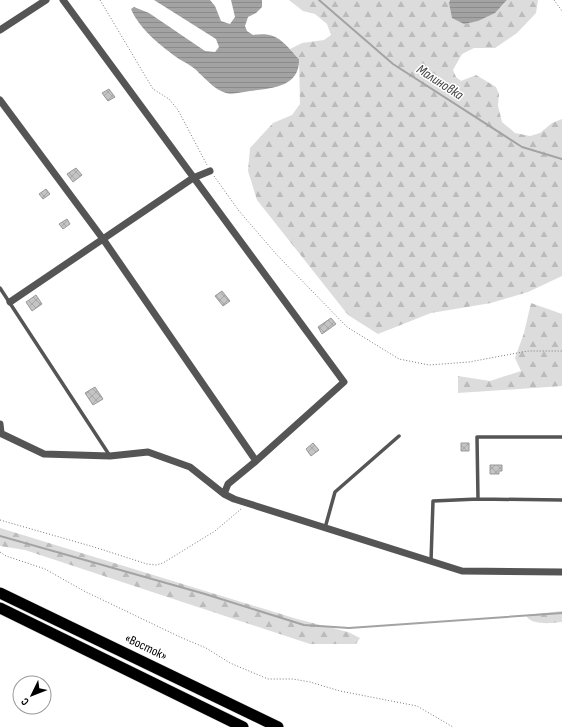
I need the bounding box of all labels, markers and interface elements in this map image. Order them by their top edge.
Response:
water label: Малиновка [414,61,467,104]
street label: «Восток» [122,630,170,664]
north arrow [12,675,52,715]
text: С [18,695,32,708]

